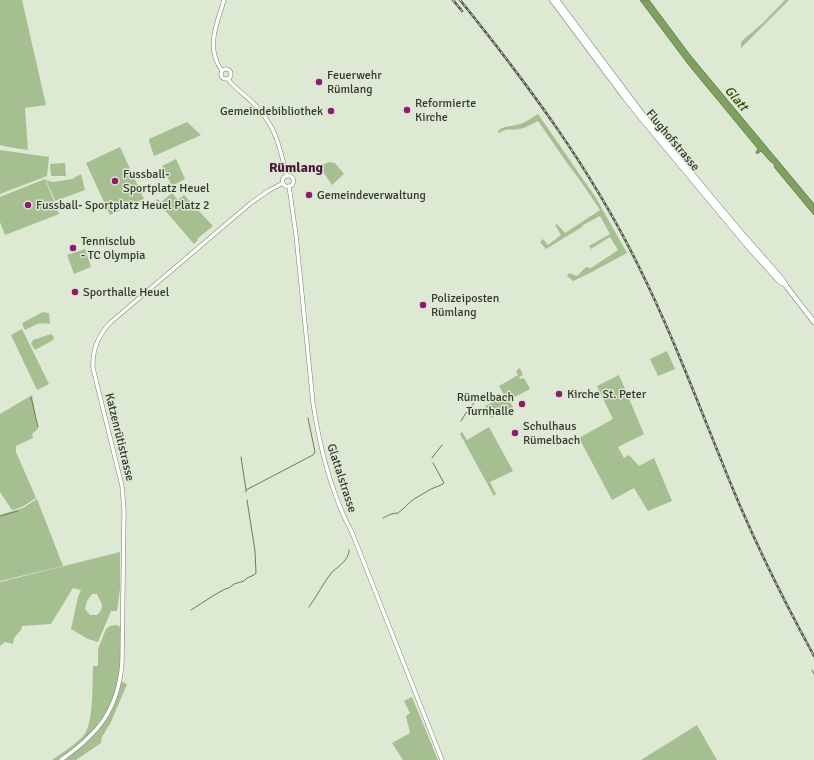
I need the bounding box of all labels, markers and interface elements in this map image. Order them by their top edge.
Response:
place label: Feuerwehr Rümlang [327,68,382,97]
marker: Feuerwehr Rümlang [314,77,324,87]
water label: Glatt [721,83,752,116]
place label: Reformierte Kirche [415,96,476,125]
place label: Gemeindebibliothek [220,104,323,119]
marker: Reformierte Kirche [402,105,412,115]
marker: Gemeindebibliothek [326,106,336,116]
street label: Flughofstrasse [643,107,703,174]
district label: Rümlang [269,159,324,176]
place label: Fussball- Sportplatz Heuel [123,167,210,196]
marker: Fussball- Sportplatz Heuel [110,176,120,186]
place label: Gemeindeverwaltung [317,188,426,203]
marker: Gemeindeverwaltung [304,190,314,200]
place label: Fussball- Sportplatz Heuel Platz 2 [36,198,209,213]
marker: Fussball- Sportplatz Heuel Platz 2 [23,200,33,210]
place label: Tennisclub - TC Olympia [81,234,145,263]
marker: Tennisclub - TC Olympia [68,243,78,253]
place label: Sporthalle Heuel [83,285,170,300]
marker: Sporthalle Heuel [70,287,80,297]
place label: Polizeiposten Rümlang [431,291,499,320]
marker: Polizeiposten Rümlang [418,300,428,310]
place label: Kirche St. Peter [567,387,647,402]
marker: Kirche St. Peter [554,389,564,399]
place label: Rümelbach Turnhalle [457,390,514,419]
street label: Katzenrütistrasse [101,392,138,483]
marker: Rümelbach Turnhalle [517,399,527,409]
place label: Schulhaus Rümelbach [523,419,580,448]
marker: Schulhaus Rümelbach [510,428,520,438]
street label: Glattalstrasse [323,442,360,515]

